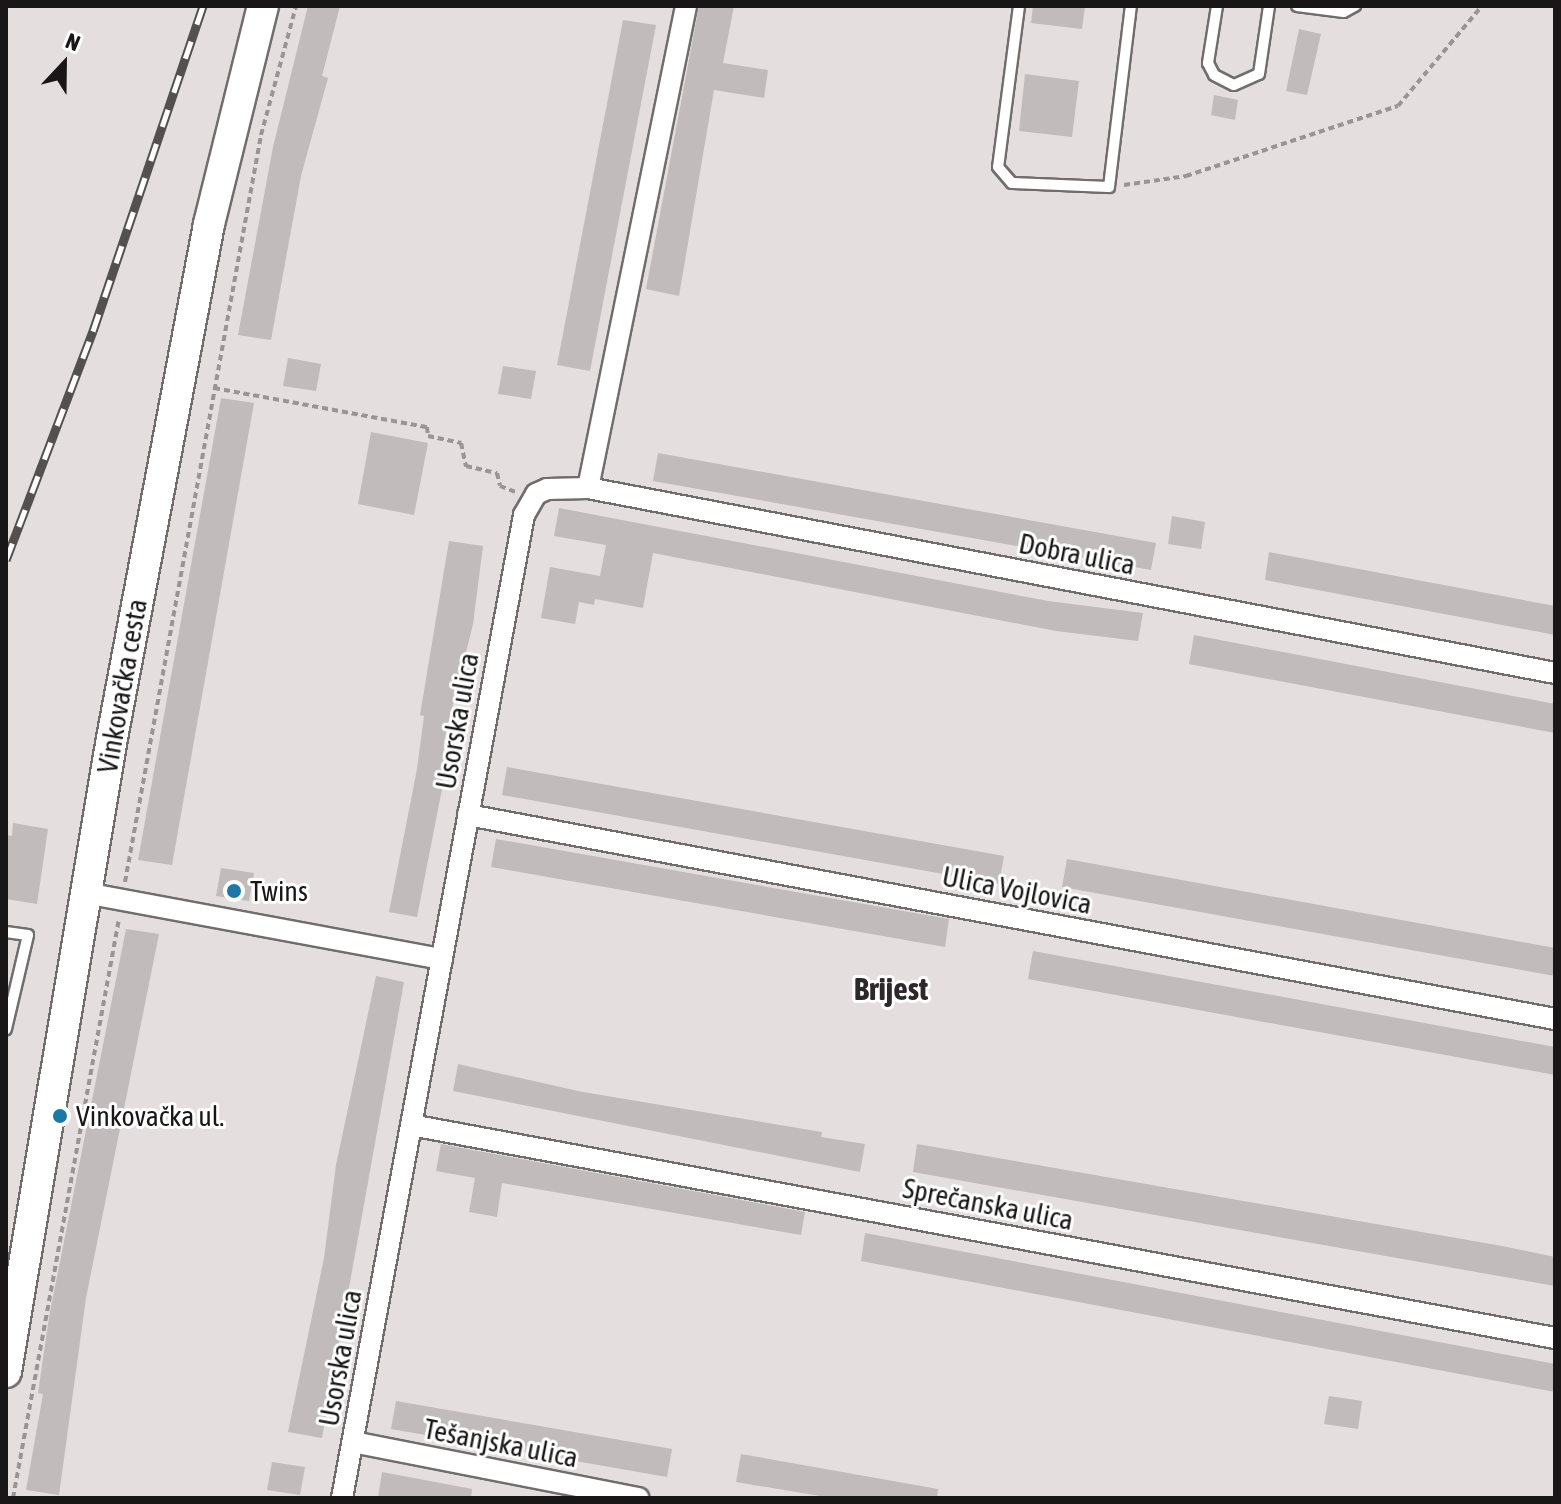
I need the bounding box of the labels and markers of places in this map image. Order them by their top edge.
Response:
place label: Twins [250,874,308,908]
marker: Twins [225,882,243,900]
place label: Vinkovačka ul. [76,1099,224,1133]
marker: Vinkovačka ul. [51,1107,69,1125]

